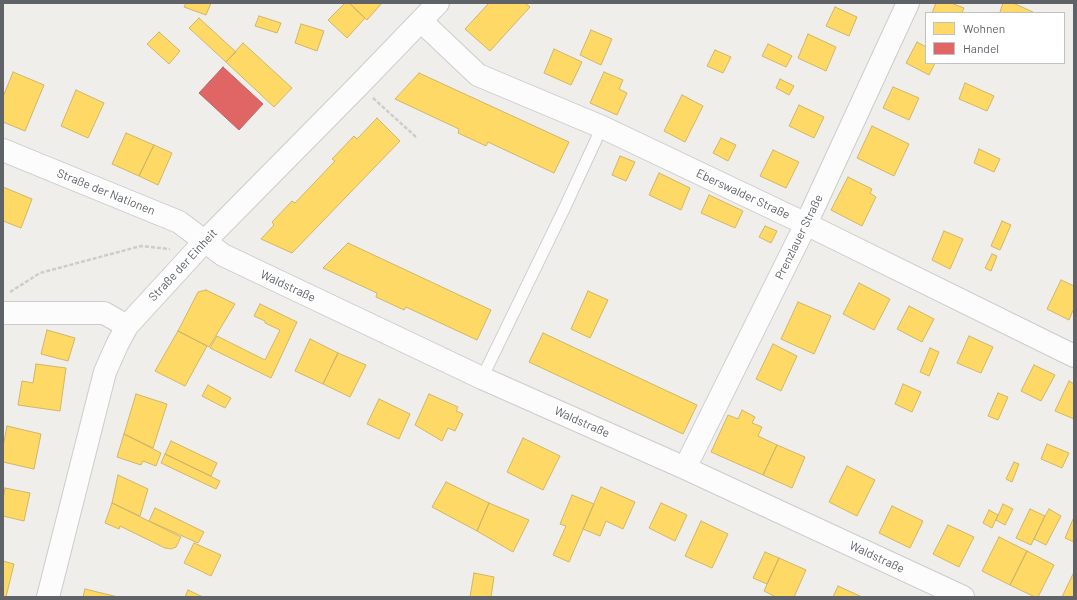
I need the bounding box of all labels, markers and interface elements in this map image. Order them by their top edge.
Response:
legend [925,12,1065,64]
text: Wohnen [963,21,1005,35]
text: Handel [963,41,999,55]
street label: Straße der Nationen [55,166,157,218]
street label: Eberswalder Straße [694,166,792,222]
street label: Prenzlauer Straße [772,192,826,282]
street label: Straße der Einheit [146,226,220,304]
street label: Waldstraße [258,267,318,305]
street label: Waldstraße [552,403,612,441]
street label: Waldstraße [847,538,907,576]

